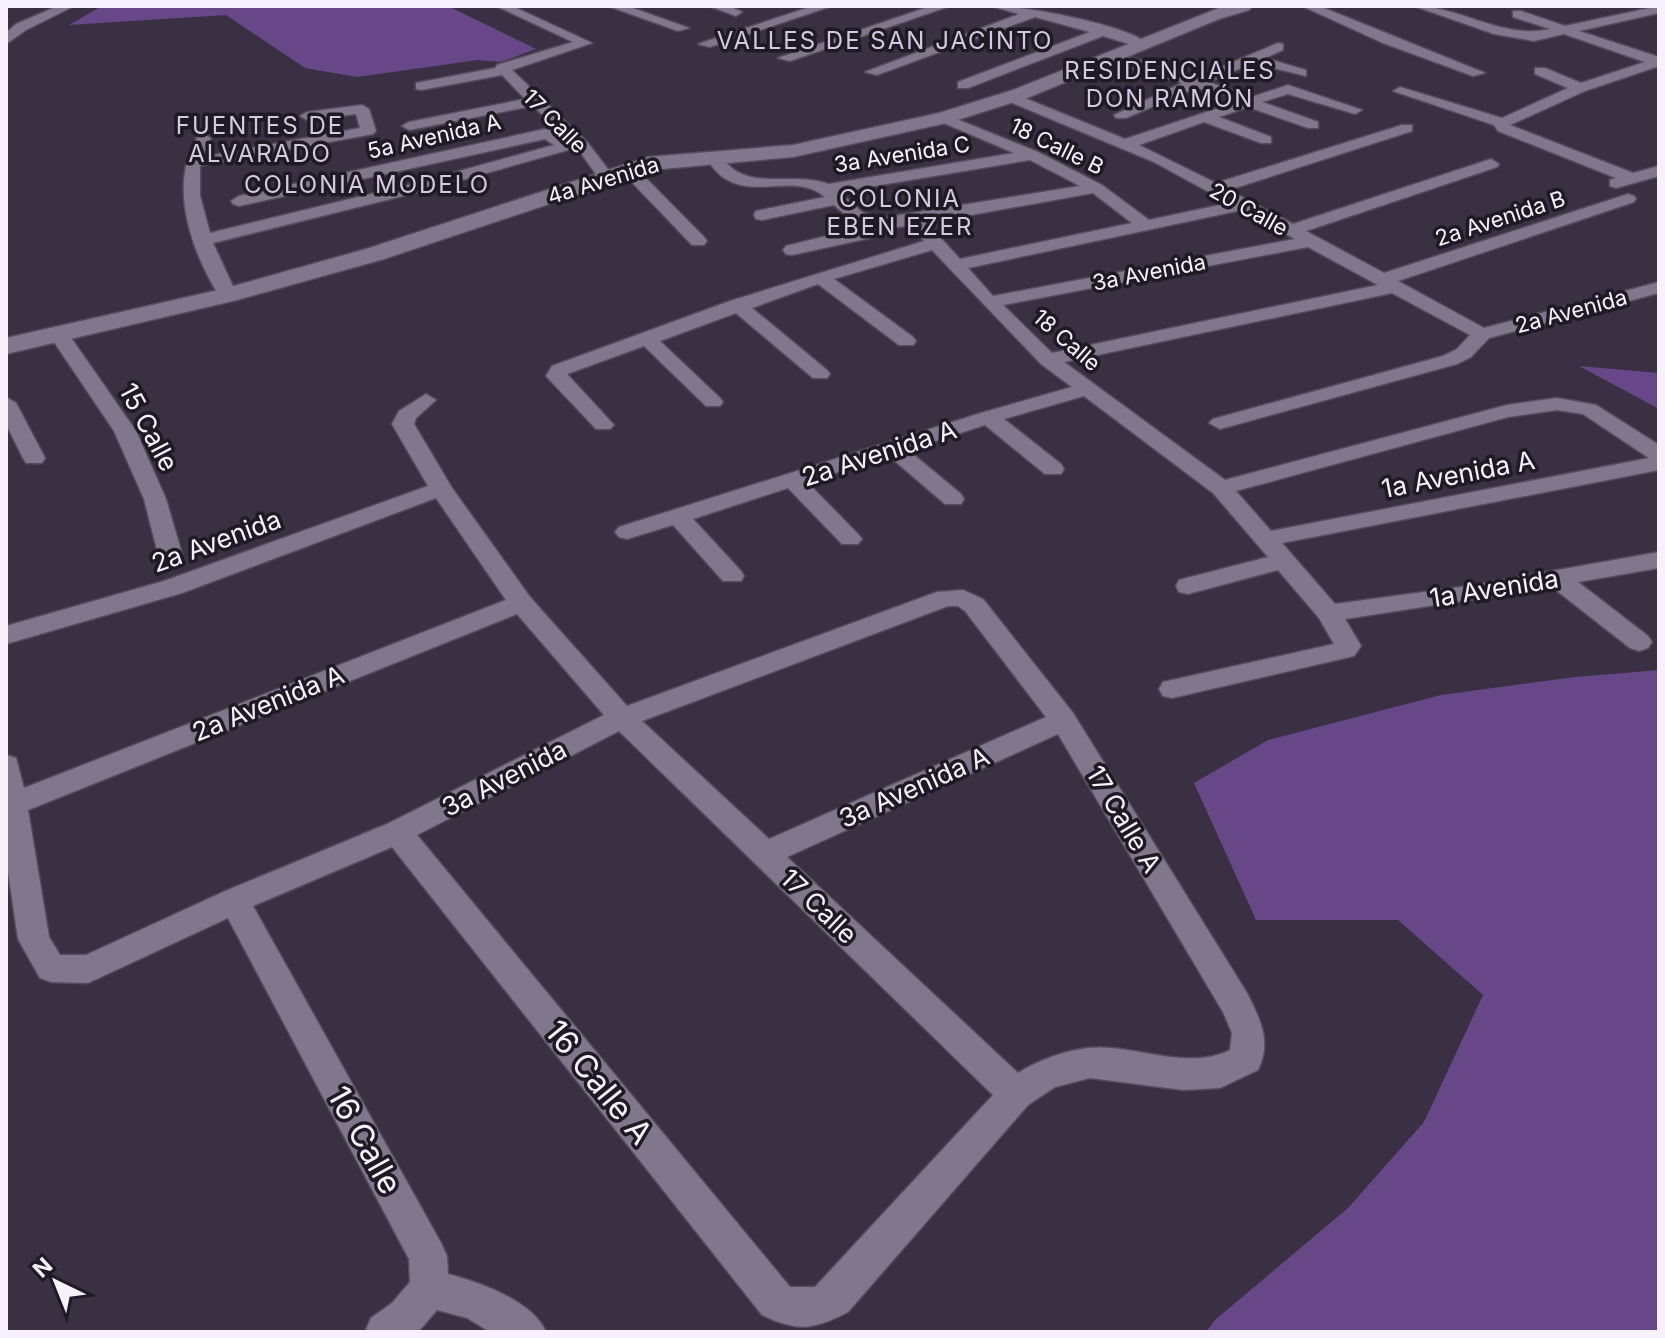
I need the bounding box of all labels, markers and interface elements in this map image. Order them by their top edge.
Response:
district label: VALLES DE SAN JACINTO [717,26,1053,55]
district label: RESIDENCIALES DON RAMÓN [1064,56,1276,113]
street label: 17 Calle [518,84,592,158]
street label: 5a Avenida A [365,108,503,164]
district label: FUENTES DE ALVARADO [176,111,344,168]
street label: 18 Calle B [1006,112,1108,180]
street label: 3a Avenida C [832,130,972,178]
street label: 4a Avenida [544,151,662,209]
district label: COLONIA MODELO [244,170,490,199]
street label: 20 Calle [1205,177,1293,241]
district label: COLONIA EBEN EZER [827,184,973,241]
street label: 2a Avenida B [1432,185,1568,251]
street label: 3a Avenida [1090,248,1208,296]
street label: 2a Avenida [1512,284,1630,338]
street label: 18 Calle [1028,304,1106,376]
street label: 15 Calle [113,378,185,476]
street label: 2a Avenida A [798,413,960,493]
street label: 1a Avenida A [1379,444,1537,504]
street label: 2a Avenida [147,503,285,579]
street label: 1a Avenida [1427,563,1561,613]
street label: 2a Avenida A [188,659,348,747]
street label: 3a Avenida [437,733,571,823]
street label: 3a Avenida A [834,740,994,834]
street label: 17 Calle A [1080,760,1168,878]
street label: 17 Calle [774,862,864,950]
street label: 16 Calle A [537,1012,661,1152]
street label: 16 Calle [319,1079,411,1201]
north arrow [16,1242,96,1322]
text: N [27,1252,57,1283]

